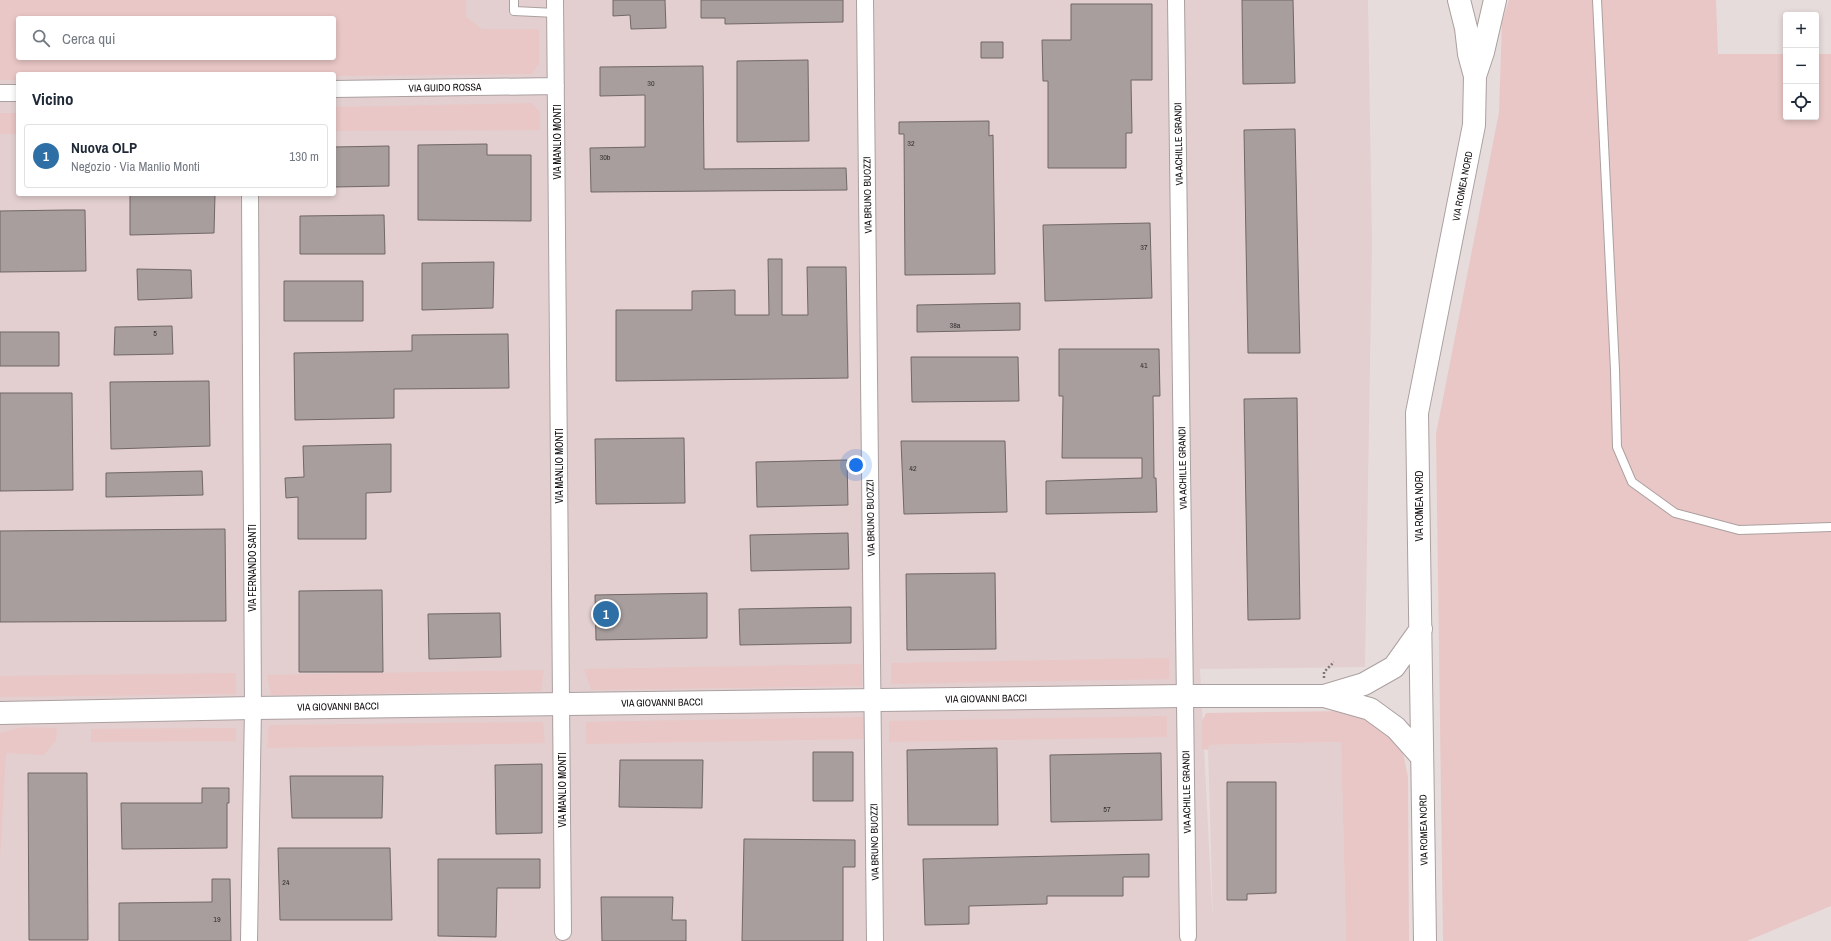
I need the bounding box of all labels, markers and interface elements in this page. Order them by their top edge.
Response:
map controls [1783,12,1819,120]
button: + [1783,12,1819,48]
search box [16,16,336,60]
icon: search [30,27,52,49]
text: Cerca qui [62,28,115,49]
button: − [1783,48,1819,84]
house number: 30 [647,78,655,88]
street label: VIA GUIDO ROSSA [408,80,482,95]
button: locate [1783,84,1819,120]
text: Vicino [32,87,74,110]
street label: VIA ACHILLE GRANDI [1171,102,1186,186]
street label: VIA MANLIO MONTI [551,104,564,180]
text: Nuova OLP [71,137,137,158]
house number: 32 [907,138,915,148]
text: 1 [43,148,49,165]
text: 130 m [289,148,319,165]
street label: VIA ROMEA NORD [1449,150,1476,222]
house number: 30b [600,152,611,162]
street label: VIA BRUNO BUOZZI [860,156,875,234]
text: Negozio · Via Manlio Monti [71,158,200,175]
house number: 37 [1140,242,1148,252]
house number: 38a [950,320,961,330]
house number: 5 [153,328,157,338]
house number: 41 [1140,360,1148,370]
street label: VIA ACHILLE GRANDI [1175,426,1190,510]
street label: VIA MANLIO MONTI [553,428,566,504]
your location [846,455,866,475]
house number: 42 [909,463,917,473]
street label: VIA ROMEA NORD [1413,470,1426,542]
street label: VIA BRUNO BUOZZI [863,479,878,557]
street label: VIA FERNANDO SANTI [246,524,259,612]
pin: 1 [593,599,619,629]
street label: VIA GIOVANNI BACCI [945,691,1027,706]
street label: VIA GIOVANNI BACCI [621,695,703,710]
street label: VIA GIOVANNI BACCI [297,699,379,714]
street label: VIA ACHILLE GRANDI [1179,750,1194,834]
street label: VIA MANLIO MONTI [556,752,569,828]
street label: VIA ROMEA NORD [1416,794,1431,866]
street label: VIA BRUNO BUOZZI [867,803,882,881]
house number: 57 [1103,804,1111,814]
house number: 24 [282,877,290,887]
house number: 19 [213,914,221,924]

